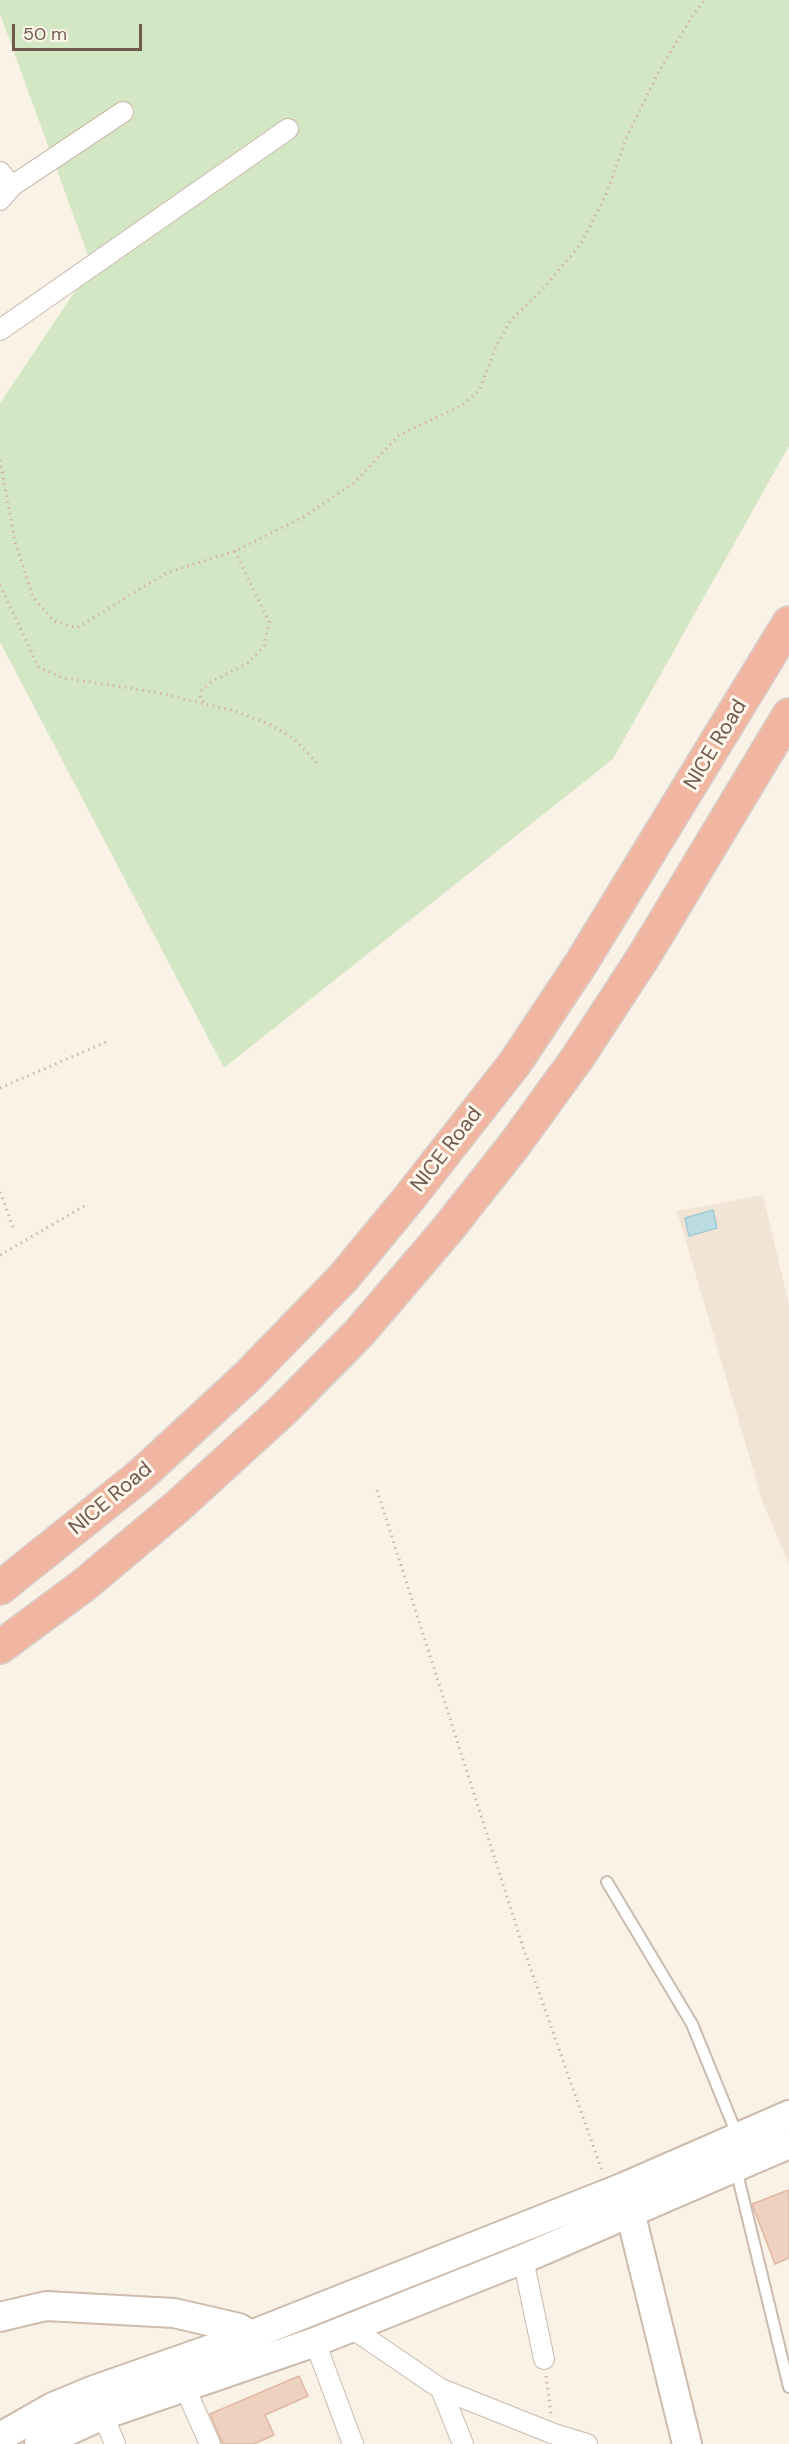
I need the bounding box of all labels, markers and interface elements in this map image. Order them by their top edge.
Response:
scale bar [15,12,146,50]
text: 50 m [23,22,67,46]
street label: NICE Road [679,695,753,795]
street label: NICE Road [406,1103,488,1197]
street label: NICE Road [64,1457,158,1541]

